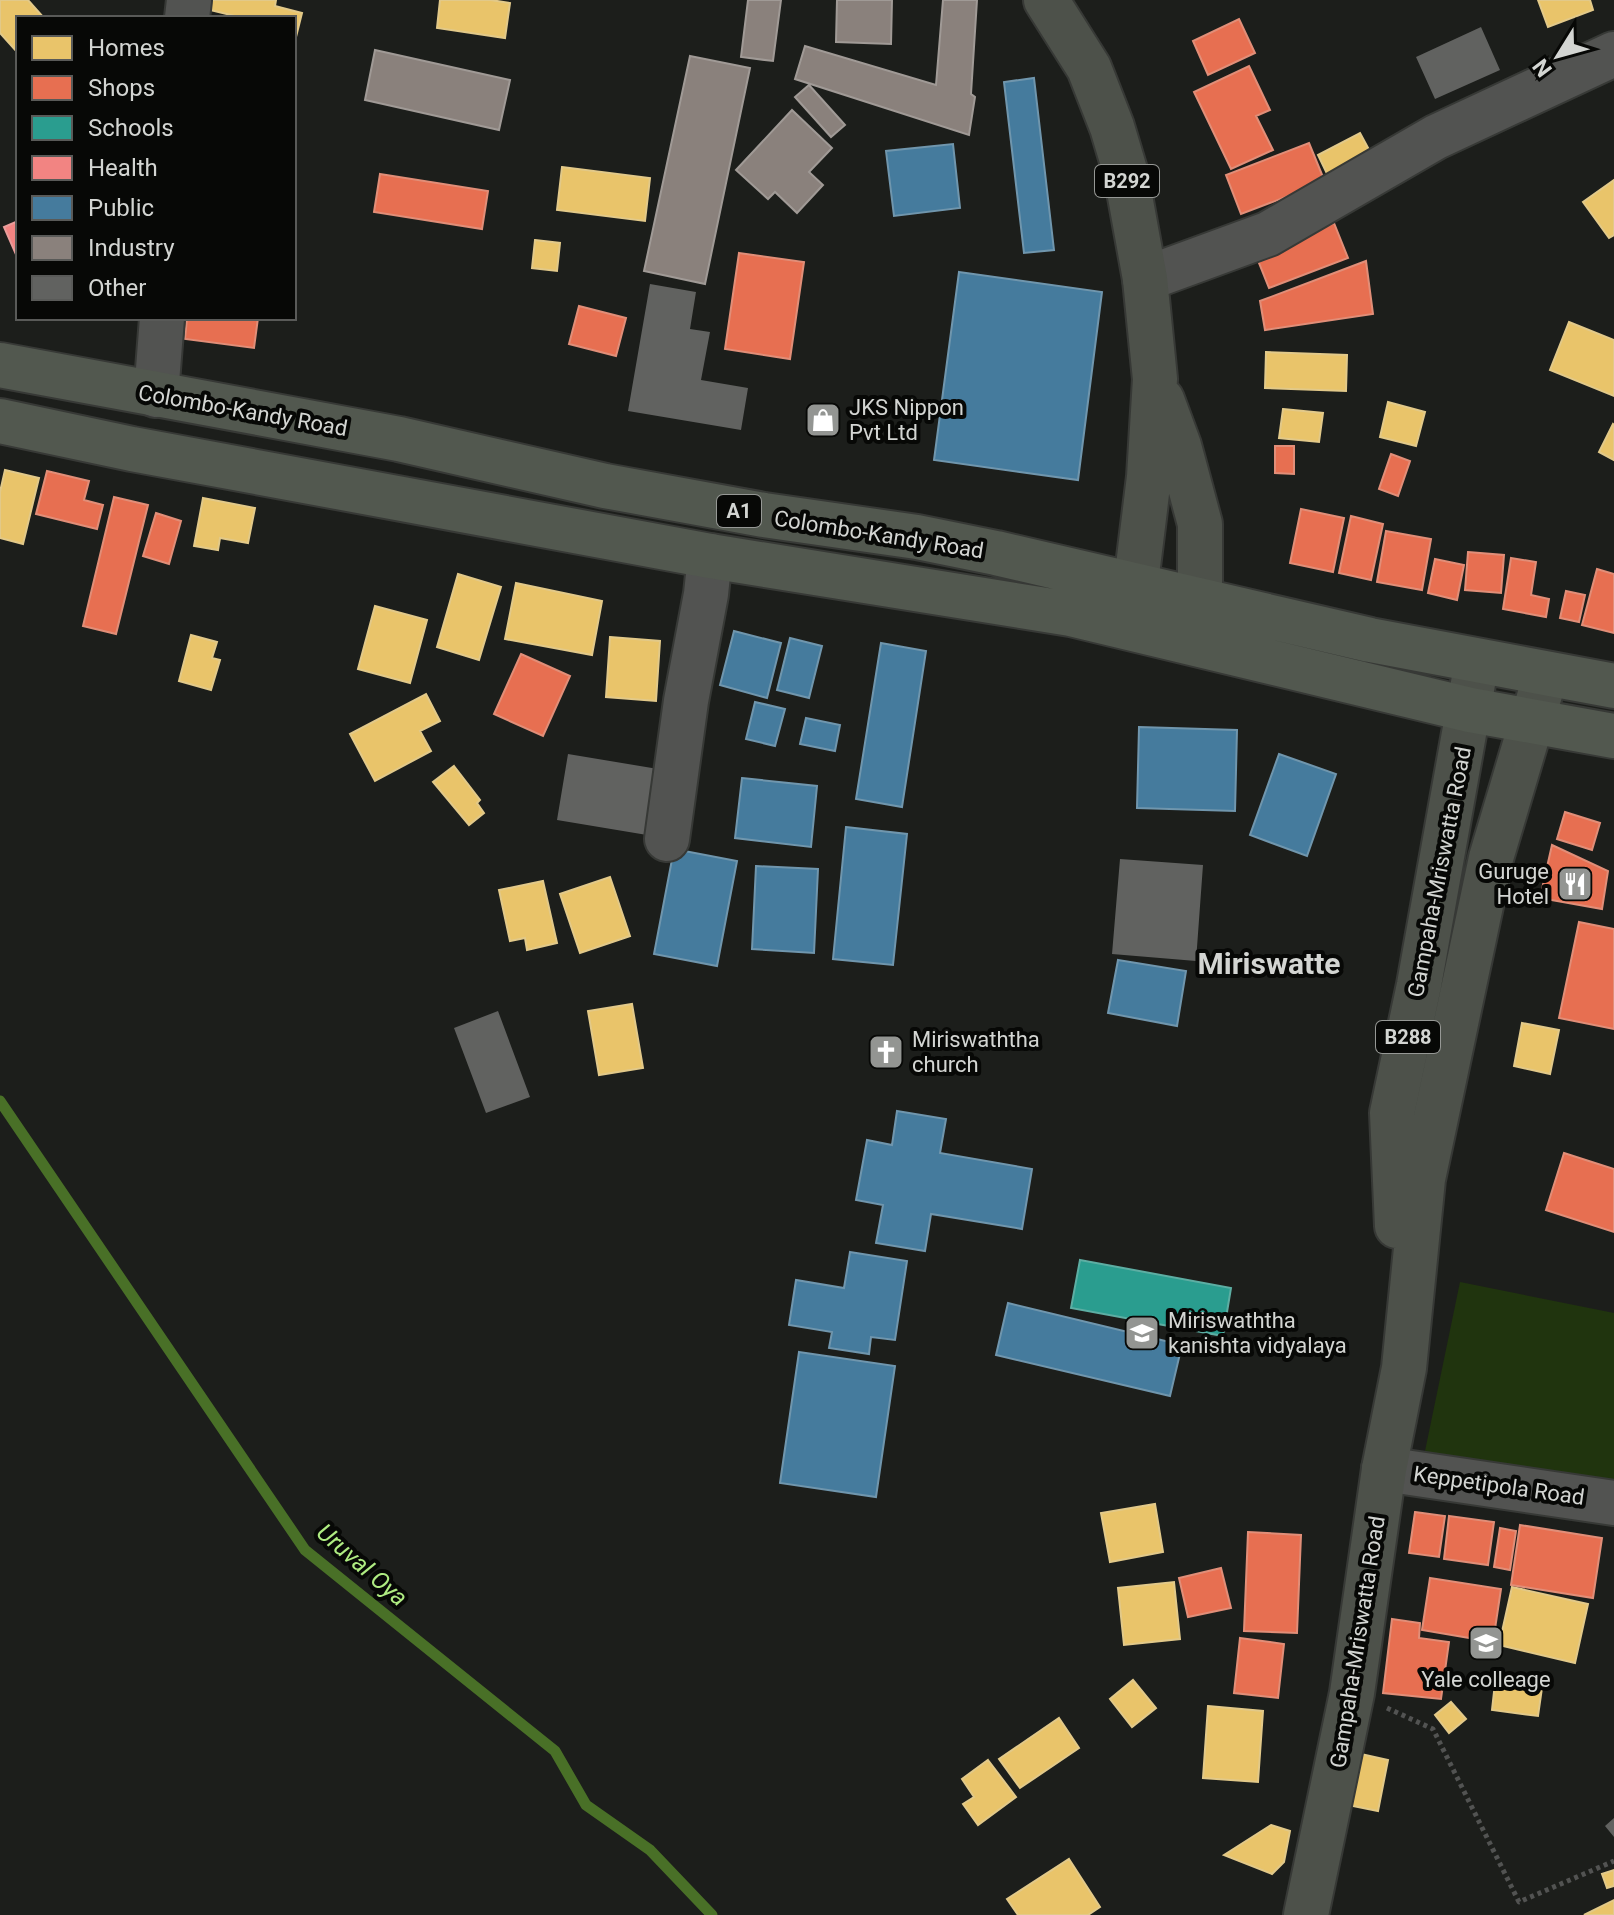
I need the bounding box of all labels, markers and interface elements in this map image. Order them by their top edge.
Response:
legend [16,16,296,320]
north arrow [1518,16,1598,96]
text: Homes [88,34,165,62]
text: N [1528,54,1557,81]
text: Shops [88,74,155,102]
text: Schools [88,114,174,142]
text: Health [88,154,158,182]
road number: B292 [1095,165,1159,197]
text: Public [88,194,154,222]
text: Industry [88,234,175,262]
text: Other [88,274,146,302]
street label: Colombo-Kandy Road [136,380,349,441]
place label: JKS Nippon Pvt Ltd [849,395,964,445]
shop icon: JKS Nippon Pvt Ltd [804,401,842,439]
road number: A1 [717,495,761,527]
street label: Colombo-Kandy Road [772,506,985,563]
street label: Gampaha-Mriswatta Road [1403,745,1476,1000]
place label: Guruge Hotel [1478,859,1549,909]
restaurant icon: Guruge Hotel [1556,865,1594,903]
district label: Miriswatte [1197,946,1341,981]
road number: B288 [1376,1021,1440,1053]
place label: Miriswaththa church [912,1027,1040,1077]
church icon: Miriswaththa church [867,1033,905,1071]
place label: Miriswaththa kanishta vidyalaya [1168,1308,1347,1358]
school or university icon: Miriswaththa kanishta vidyalaya [1123,1314,1161,1352]
street label: Keppetipola Road [1412,1461,1586,1510]
street label: Gampaha-Mriswatta Road [1325,1514,1390,1770]
water label: Uruval Oya [311,1518,413,1612]
school or university icon: Yale colleage [1467,1624,1505,1662]
place label: Yale colleage [1421,1667,1551,1692]

